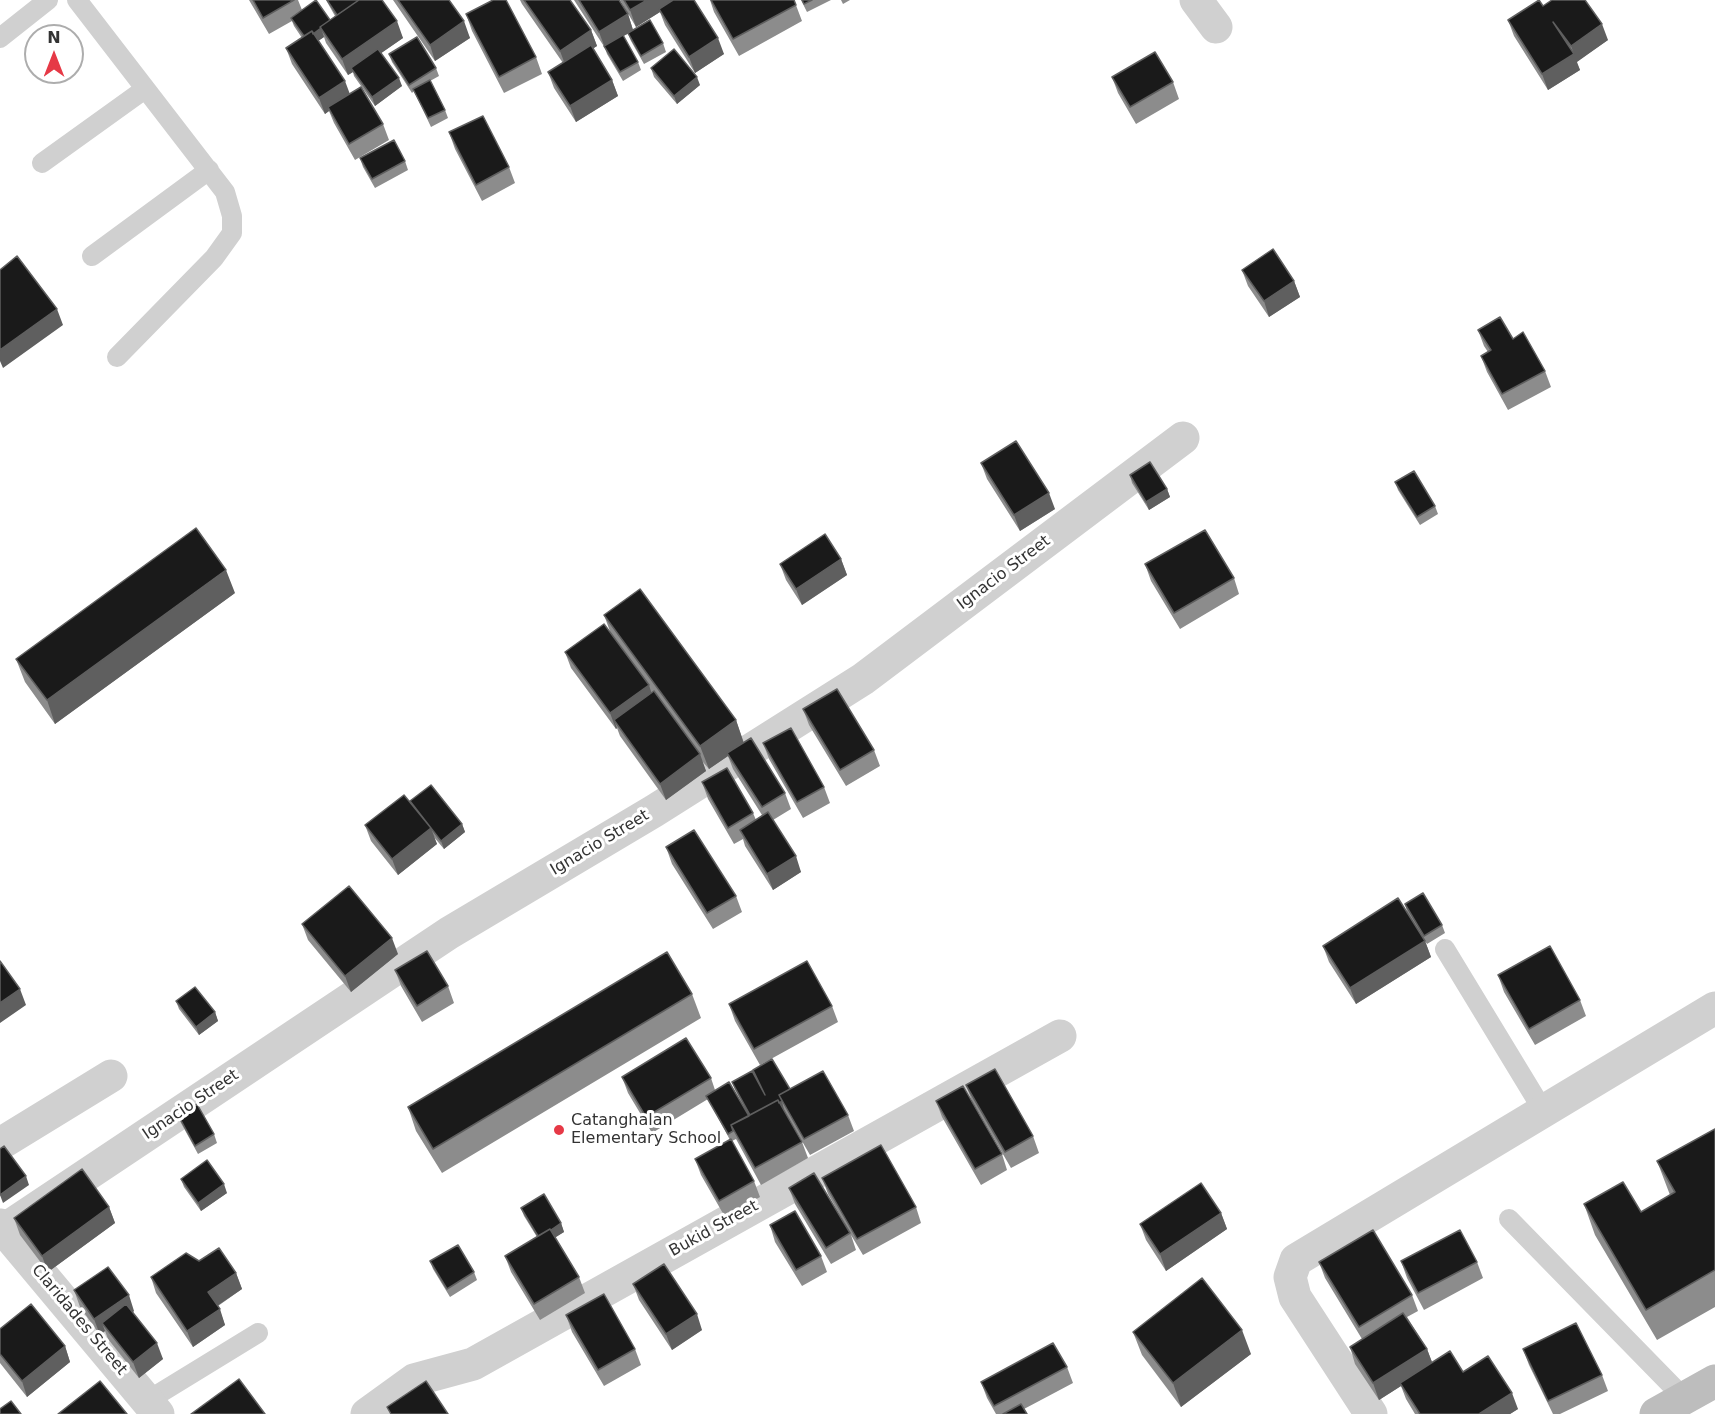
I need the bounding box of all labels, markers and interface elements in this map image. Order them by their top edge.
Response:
north arrow [24,24,84,84]
text: N [47,28,61,47]
street label: Ignacio Street [954,532,1054,614]
street label: Ignacio Street [547,806,653,880]
street label: Ignacio Street [139,1066,243,1144]
place label: Catanghalan Elementary School [571,1111,721,1149]
marker: Catanghalan Elementary School [552,1123,566,1137]
street label: Bukid Street [666,1197,762,1261]
street label: Claridades Street [27,1261,131,1379]

